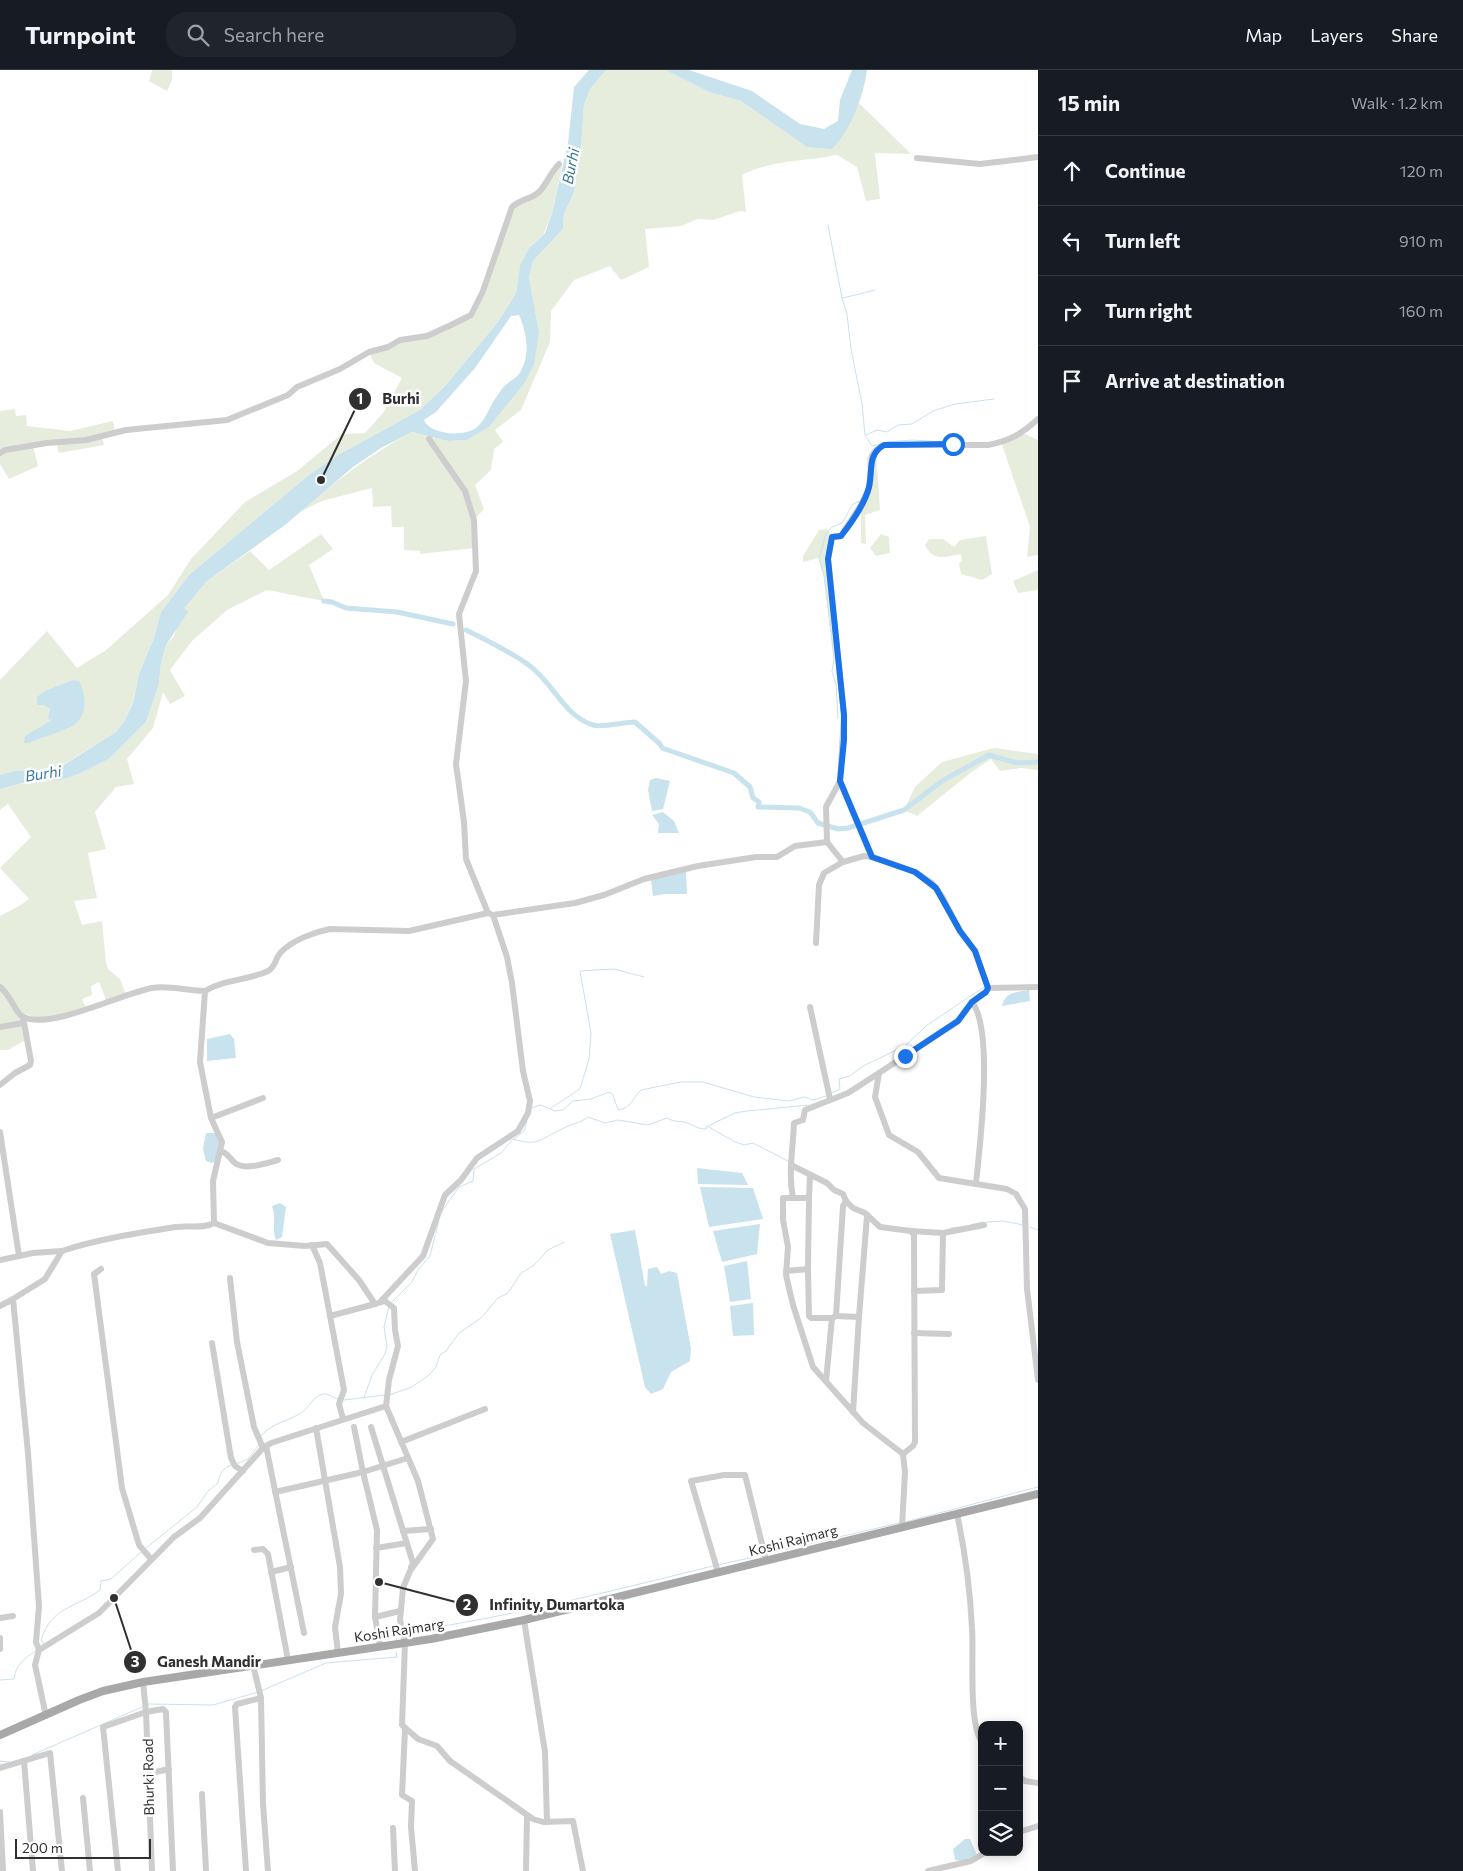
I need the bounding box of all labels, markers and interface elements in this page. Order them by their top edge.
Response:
search box [166,12,516,57]
text: Turnpoint [25,20,136,49]
icon: search [184,21,212,49]
text: Search here [224,23,324,46]
text: Map [1245,24,1282,46]
text: Layers [1310,24,1363,46]
text: Share [1391,24,1438,46]
text: 15 min [1058,90,1120,115]
text: Walk · 1.2 km [1351,93,1443,112]
water label: Burhi [558,145,583,186]
icon: ahead [1058,157,1086,185]
text: Continue [1105,159,1185,182]
text: 120 m [1400,161,1443,180]
icon: left [1058,227,1086,255]
text: Turn left [1105,229,1180,252]
text: 910 m [1399,231,1443,250]
icon: right [1058,297,1086,325]
text: Turn right [1105,299,1192,322]
text: 160 m [1399,301,1443,320]
icon: arrive [1058,367,1086,395]
text: Arrive at destination [1105,369,1285,392]
callout: Burhi [348,384,430,414]
text: 1 [357,389,363,407]
text: Burhi [382,389,420,407]
route start [942,433,965,456]
water label: Burhi [24,761,64,785]
route end [894,1045,917,1068]
street label: Koshi Rajmarg [747,1521,839,1559]
callout: Infinity, Dumartoka [454,1590,634,1620]
text: 2 [463,1595,471,1613]
text: Infinity, Dumartoka [489,1595,625,1613]
street label: Koshi Rajmarg [353,1614,446,1645]
callout: Ganesh Mandir [122,1647,271,1677]
text: 3 [131,1652,140,1670]
text: Ganesh Mandir [157,1652,261,1670]
map controls [978,1721,1023,1856]
button: + [978,1721,1023,1766]
street label: Bhurki Road [139,1738,157,1816]
button: − [978,1766,1023,1811]
button: layers [978,1811,1023,1856]
scale bar [15,1836,151,1859]
text: 200 m [22,1839,63,1856]

